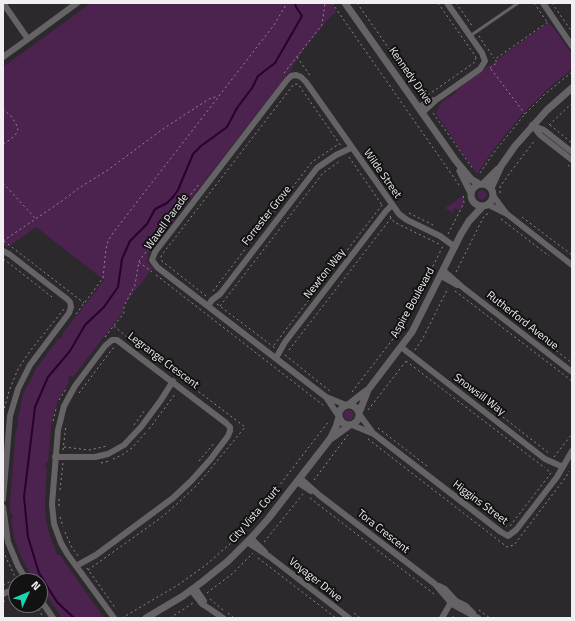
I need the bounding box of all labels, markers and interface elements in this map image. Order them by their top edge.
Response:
street label: Kennedy Drive [385,45,435,107]
street label: Wilde Street [360,147,404,201]
street label: Forrester Grove [240,184,294,248]
street label: Wavell Parade [142,191,192,253]
street label: Newton Way [301,246,349,302]
street label: Aspire Boulevard [388,266,438,340]
street label: Rutherford Avenue [484,289,560,353]
street label: Legrange Crescent [125,330,201,392]
street label: Snowsill Way [451,371,507,419]
street label: Higgins Street [450,478,510,528]
street label: City Vista Court [227,484,283,546]
street label: Tora Crescent [354,508,412,556]
street label: Voyager Drive [286,555,344,605]
north arrow [8,573,48,613]
text: N [28,577,44,594]

